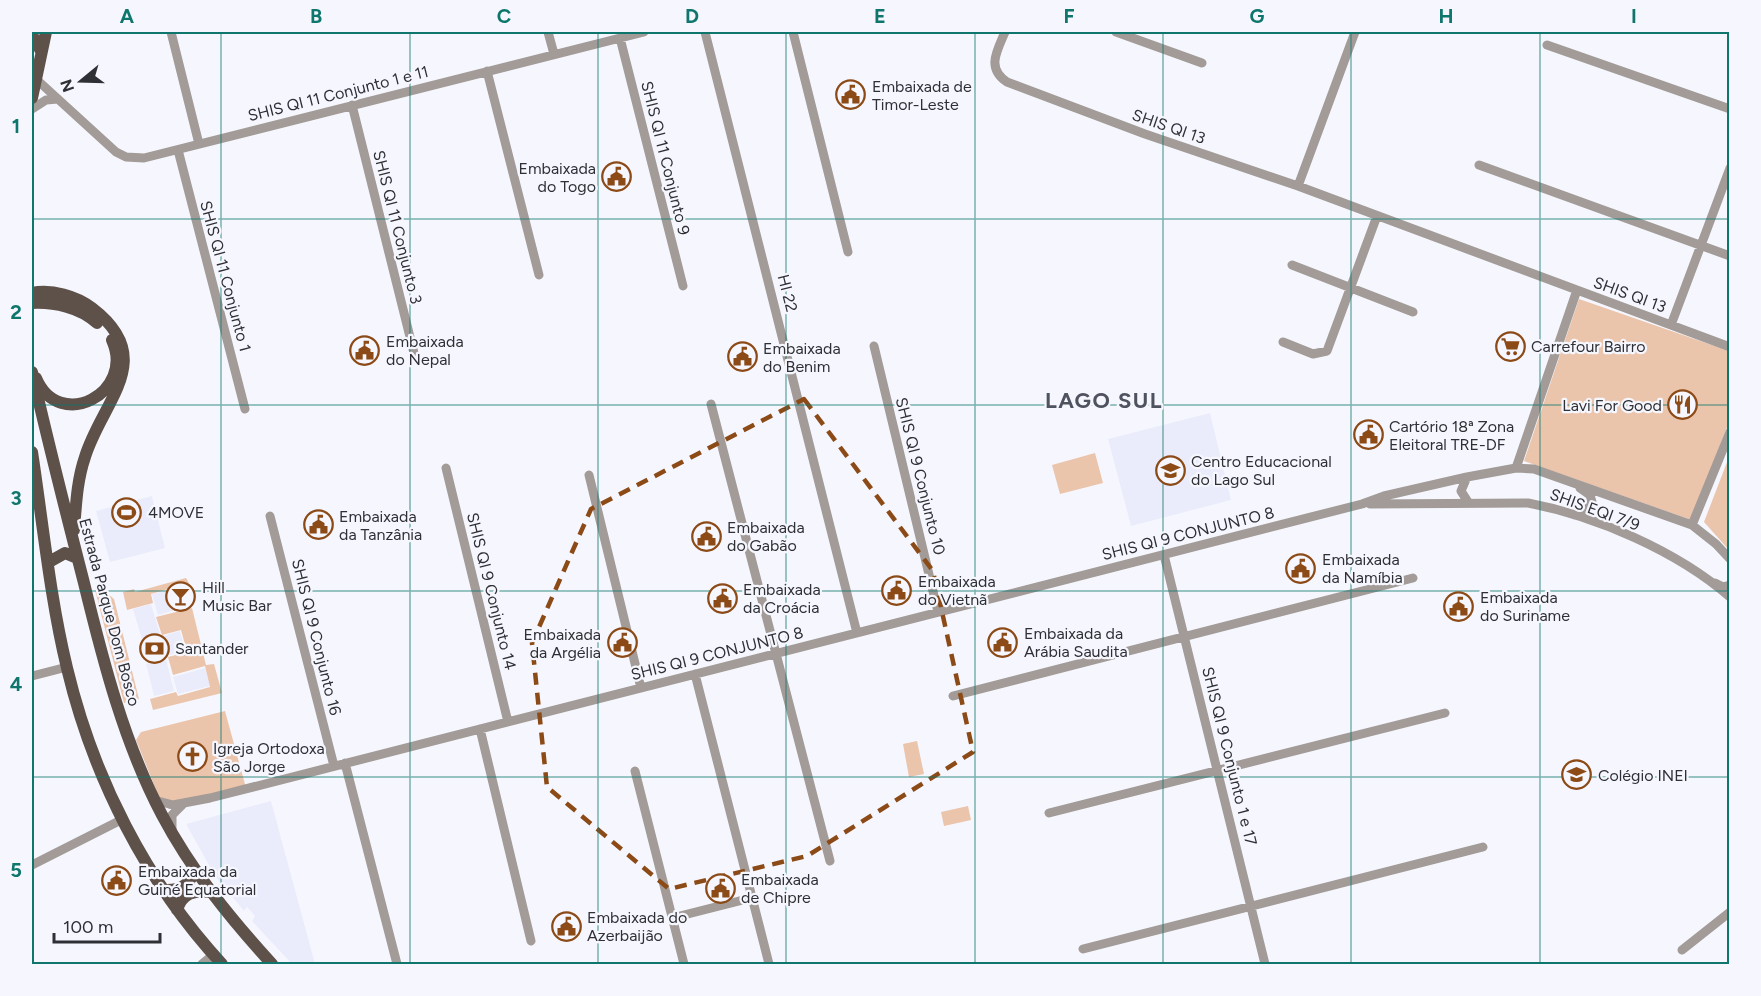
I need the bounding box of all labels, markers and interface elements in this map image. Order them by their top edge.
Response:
text: A [120,4,135,28]
text: B [310,4,322,28]
text: C [497,4,511,28]
text: D [685,4,699,28]
text: E [874,4,886,28]
text: F [1063,4,1075,28]
text: G [1250,4,1265,28]
text: H [1439,4,1454,28]
text: I [1631,4,1637,28]
north arrow [51,51,111,111]
street label: SHIS QI 11 Conjunto 1 e 11 [246,62,430,125]
text: N [56,77,78,95]
place label: Embaixada de Timor-Leste [872,77,972,114]
street label: SHIS QI 11 Conjunto 9 [637,79,694,237]
public building icon: Embaixada de Timor-Leste [835,79,867,111]
street label: SHIS QI 13 [1130,105,1208,148]
text: 1 [12,114,20,138]
street label: SHIS QI 11 Conjunto 3 [369,148,426,306]
place label: Embaixada do Togo [518,159,596,196]
public building icon: Embaixada do Togo [601,161,633,193]
street label: SHIS QI 11 Conjunto 1 [196,199,255,354]
street label: HI 22 [774,272,801,314]
street label: SHIS QI 13 [1591,273,1669,316]
text: 2 [10,300,22,324]
supermarket icon: Carrefour Bairro [1494,330,1526,362]
place label: Embaixada do Nepal [386,332,464,369]
public building icon: Embaixada do Nepal [349,334,381,366]
place label: Carrefour Bairro [1531,337,1645,356]
place label: Embaixada do Benim [763,339,841,376]
public building icon: Embaixada do Benim [726,341,758,373]
district label: LAGO SUL [1045,387,1163,414]
restaurant icon: Lavi For Good [1667,389,1699,421]
street label: SHIS QI 9 Conjunto 10 [892,395,949,557]
place label: Lavi For Good [1562,396,1662,415]
place label: Cartório 18ª Zona Eleitoral TRE-DF [1389,417,1514,454]
public building icon: Cartório 18ª Zona Eleitoral TRE-DF [1352,419,1384,451]
place label: Centro Educacional do Lago Sul [1191,452,1332,489]
school or university icon: Centro Educacional do Lago Sul [1154,454,1186,486]
street label: SHIS EQI 7/9 [1547,484,1642,534]
text: 3 [10,486,22,510]
sports icon: 4MOVE [111,496,143,528]
place label: 4MOVE [148,503,204,522]
street label: SHIS QI 9 CONJUNTO 8 [1100,503,1276,564]
place label: Embaixada da Tanzânia [339,507,422,544]
public building icon: Embaixada da Tanzânia [302,509,334,541]
street label: SHIS QI 9 Conjunto 14 [463,511,520,672]
street label: Estrada Parque Dom Bosco [75,516,144,708]
place label: Embaixada do Gabão [727,518,805,555]
public building icon: Embaixada do Gabão [690,520,722,552]
place label: Embaixada da Namíbia [1322,550,1403,587]
public building icon: Embaixada da Namíbia [1285,552,1317,584]
street label: SHIS QI 9 Conjunto 16 [288,557,345,717]
place label: Embaixada do Vietnã [918,572,996,609]
public building icon: Embaixada do Vietnã [881,574,913,606]
place label: Hill Music Bar [202,578,272,615]
bar icon: Hill Music Bar [165,580,197,612]
place label: Embaixada da Croácia [743,580,821,617]
public building icon: Embaixada da Croácia [706,582,738,614]
place label: Embaixada do Suriname [1480,588,1570,625]
public building icon: Embaixada do Suriname [1443,590,1475,622]
street label: SHIS QI 9 CONJUNTO 8 [629,623,805,684]
place label: Embaixada da Arábia Saudita [1024,624,1128,661]
place label: Embaixada da Argélia [523,625,601,662]
public building icon: Embaixada da Arábia Saudita [987,626,1019,658]
public building icon: Embaixada da Argélia [606,627,638,659]
bank icon: Santander [138,632,170,664]
place label: Santander [175,639,249,658]
street label: SHIS QI 9 Conjunto 1 e 17 [1198,665,1261,848]
text: 4 [10,672,23,696]
place label: Igreja Ortodoxa São Jorge [213,739,325,776]
church icon: Igreja Ortodoxa São Jorge [176,741,208,773]
school or university icon: Colégio INEI [1561,759,1593,791]
place label: Colégio INEI [1598,766,1688,785]
text: 5 [10,858,22,882]
place label: Embaixada da Guiné Equatorial [138,862,256,899]
public building icon: Embaixada da Guiné Equatorial [101,864,133,896]
place label: Embaixada de Chipre [741,870,819,907]
public building icon: Embaixada de Chipre [704,872,736,904]
scale bar [54,906,160,944]
place label: Embaixada do Azerbaijão [587,908,687,945]
public building icon: Embaixada do Azerbaijão [550,910,582,942]
text: 100 m [63,916,113,938]

